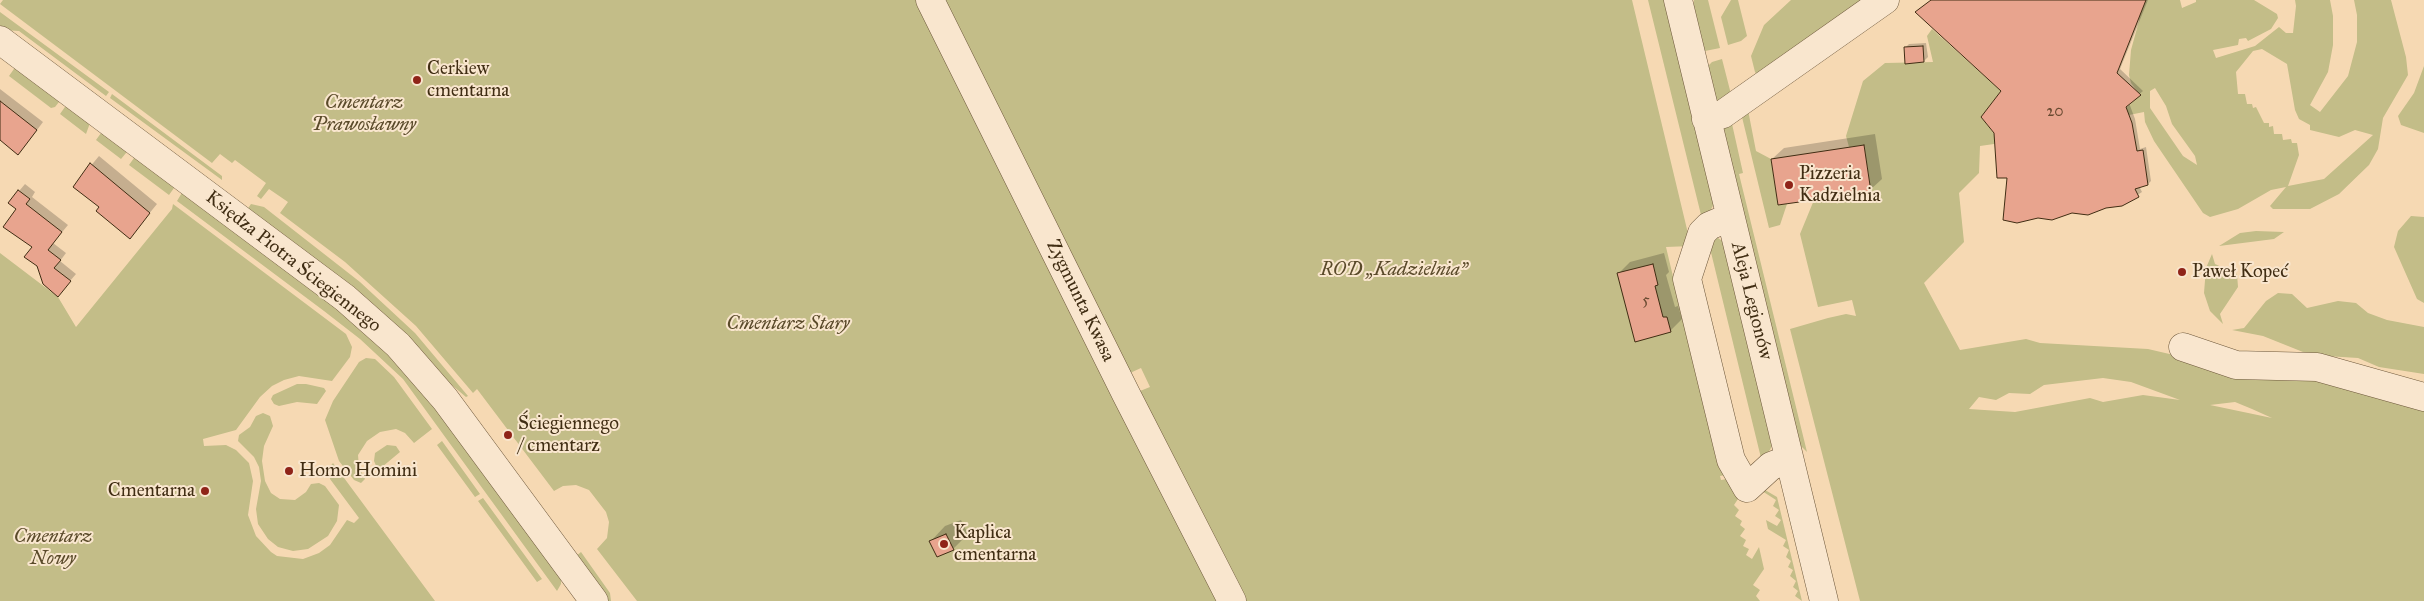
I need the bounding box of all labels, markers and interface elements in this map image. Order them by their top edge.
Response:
place label: Cerkiew cmentarna [427,58,509,102]
marker: Cerkiew cmentarna [411,74,423,86]
park label: Cmentarz Prawosławny [312,92,416,136]
house number: 20 [2046,102,2064,122]
place label: Pizzeria Kadzielnia [1799,163,1881,207]
marker: Pizzeria Kadzielnia [1783,179,1795,191]
street label: Księdza Piotra Ściegiennego [201,186,385,338]
street label: Zygmunta Kwasa [1041,236,1119,366]
street label: Aleja Legionów [1725,240,1777,362]
park label: ROD „Kadzielnia” [1320,259,1468,281]
place label: Paweł Kopeć [2192,261,2288,283]
marker: Paweł Kopeć [2176,266,2188,278]
house number: 5 [1642,291,1650,311]
park label: Cmentarz Stary [726,313,850,335]
place label: Ściegiennego / cmentarz [518,413,619,457]
marker: Ściegiennego / cmentarz [502,429,514,441]
place label: Homo Homini [299,460,417,482]
marker: Homo Homini [283,465,295,477]
place label: Cmentarna [108,480,195,502]
marker: Cmentarna [199,485,211,497]
place label: Kaplica cmentarna [954,522,1036,566]
park label: Cmentarz Nowy [14,526,92,570]
marker: Kaplica cmentarna [938,538,950,550]

